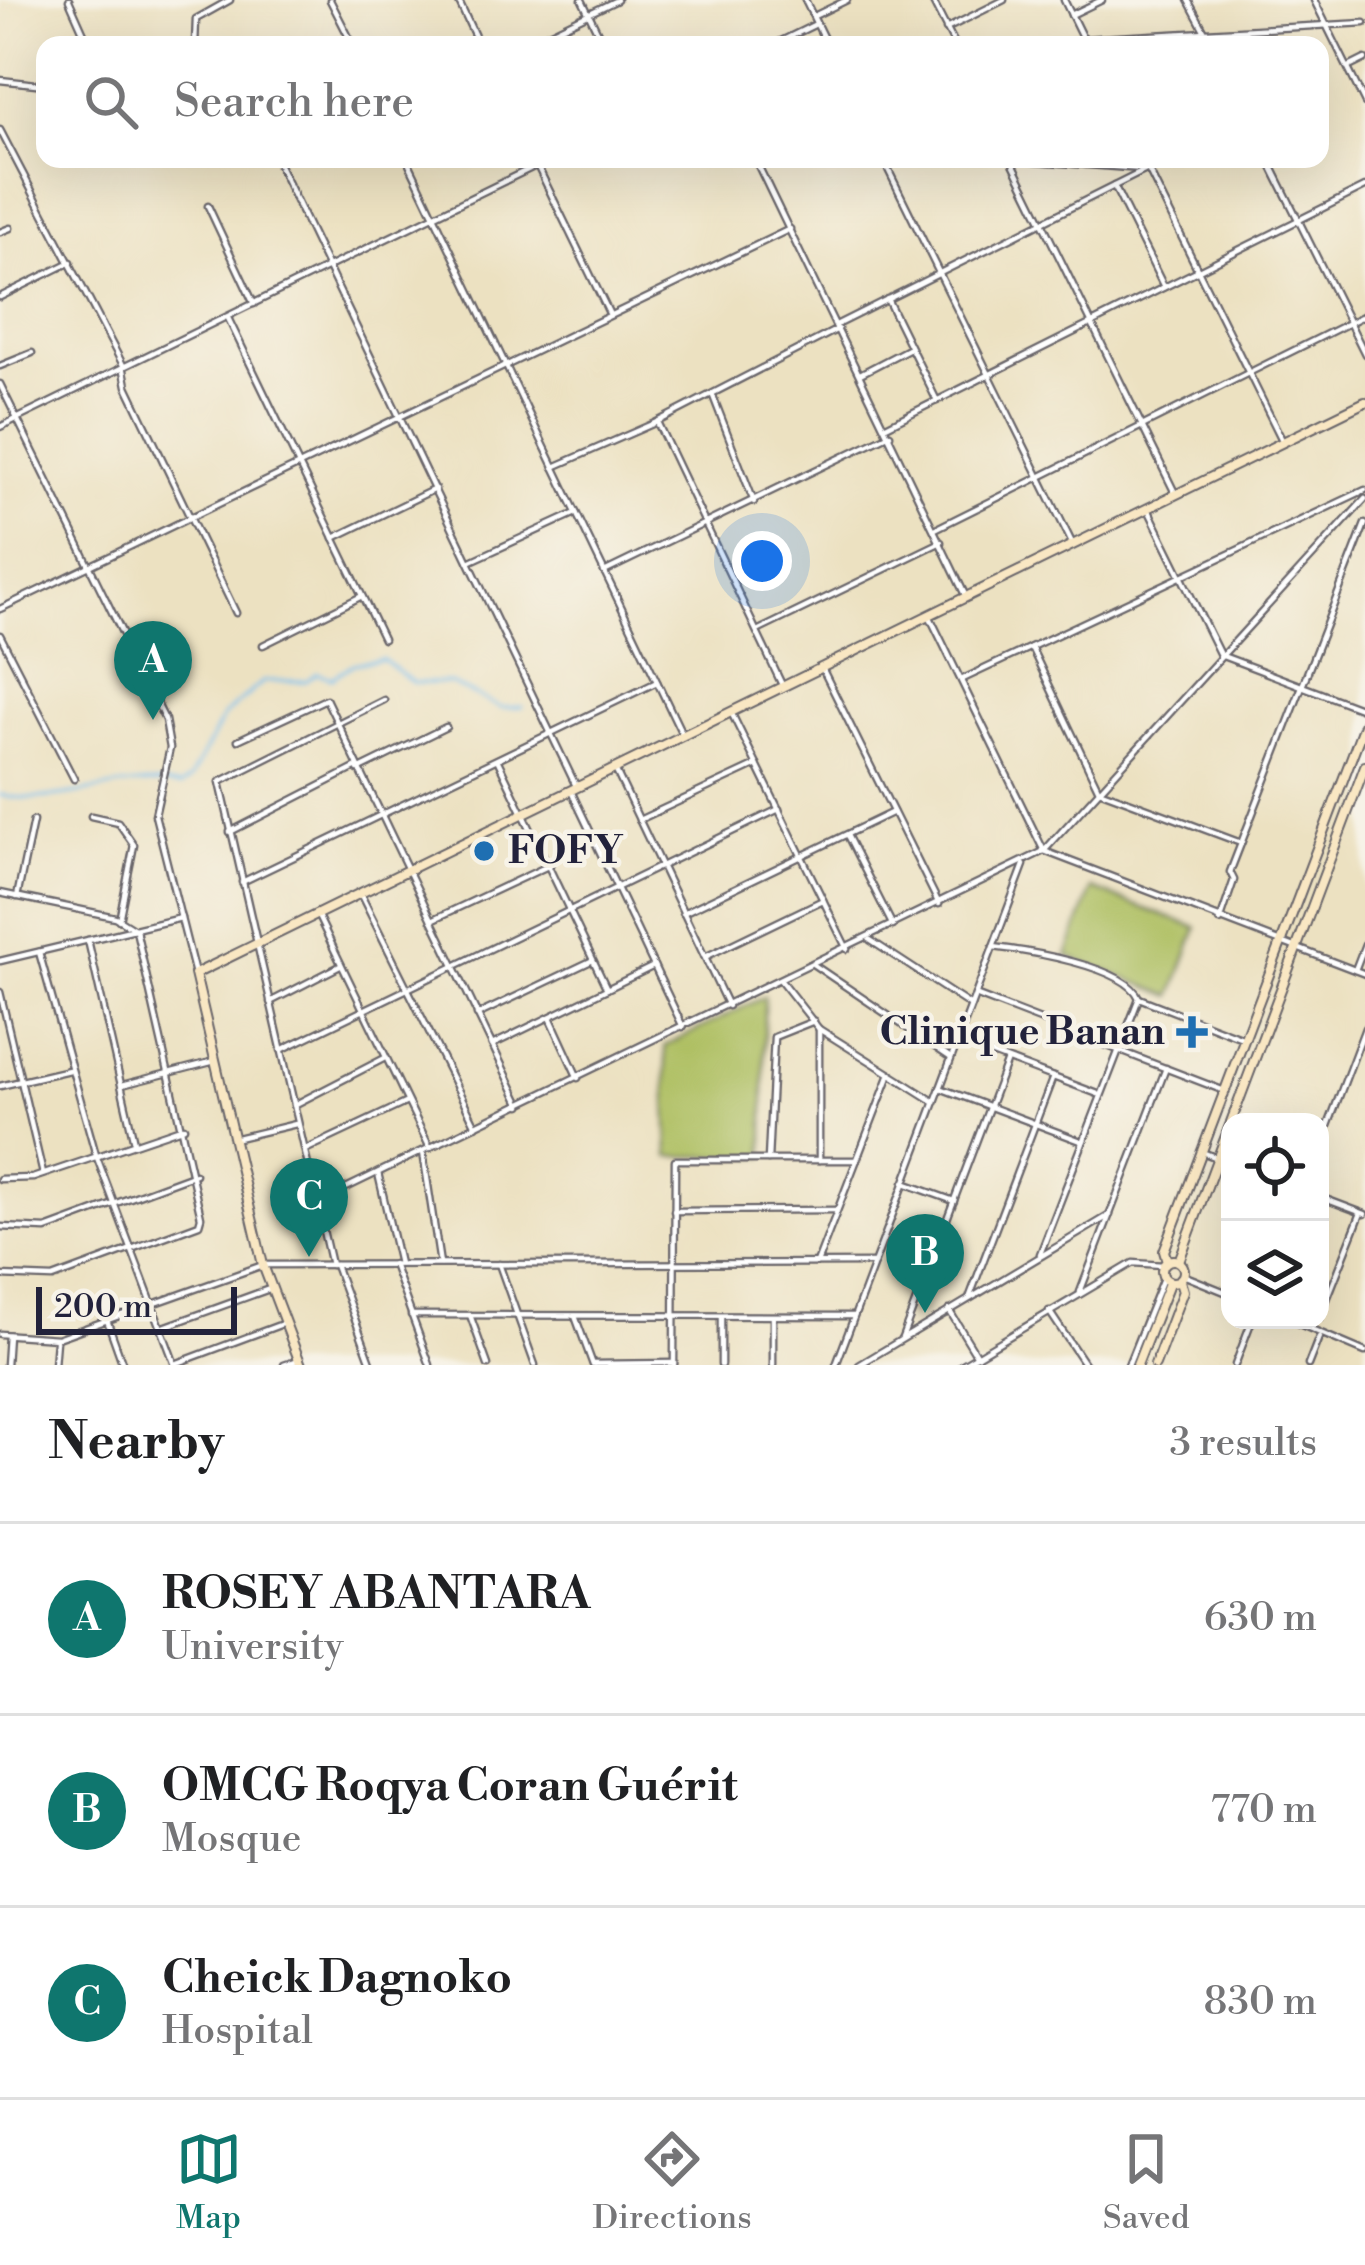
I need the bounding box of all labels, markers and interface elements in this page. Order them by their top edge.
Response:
search box [36,36,1329,168]
icon: search [78,69,144,135]
text: Search here [174,74,414,131]
your location [732,531,792,591]
pin: A [114,621,192,720]
place label: FOFY [508,827,624,876]
marker: FOFY [471,838,497,864]
place label: Clinique Banan [880,1008,1165,1057]
marker: Clinique Banan [1176,1016,1208,1048]
map controls [1221,1113,1329,1329]
button: locate [1221,1113,1329,1221]
pin: C [270,1158,348,1257]
pin: B [886,1214,964,1313]
button: layers [1221,1221,1329,1329]
scale bar [36,1281,237,1334]
text: 200 m [54,1287,152,1328]
text: Nearby [48,1411,224,1475]
text: 3 results [1169,1419,1317,1468]
text: ROSEY ABANTARA [162,1566,591,1623]
text: A [73,1594,101,1643]
text: 630 m [1204,1594,1317,1643]
text: University [162,1623,344,1672]
text: OMCG Roqya Coran Guérit [162,1758,738,1815]
text: B [72,1786,102,1835]
text: 770 m [1211,1786,1317,1835]
text: Mosque [162,1815,302,1864]
text: Cheick Dagnoko [162,1950,512,2007]
text: C [73,1978,101,2027]
text: 830 m [1204,1978,1317,2027]
text: Hospital [162,2007,313,2056]
tab: Map [176,2126,242,2239]
tab: Directions [593,2126,752,2239]
tab: Saved [1103,2126,1189,2239]

